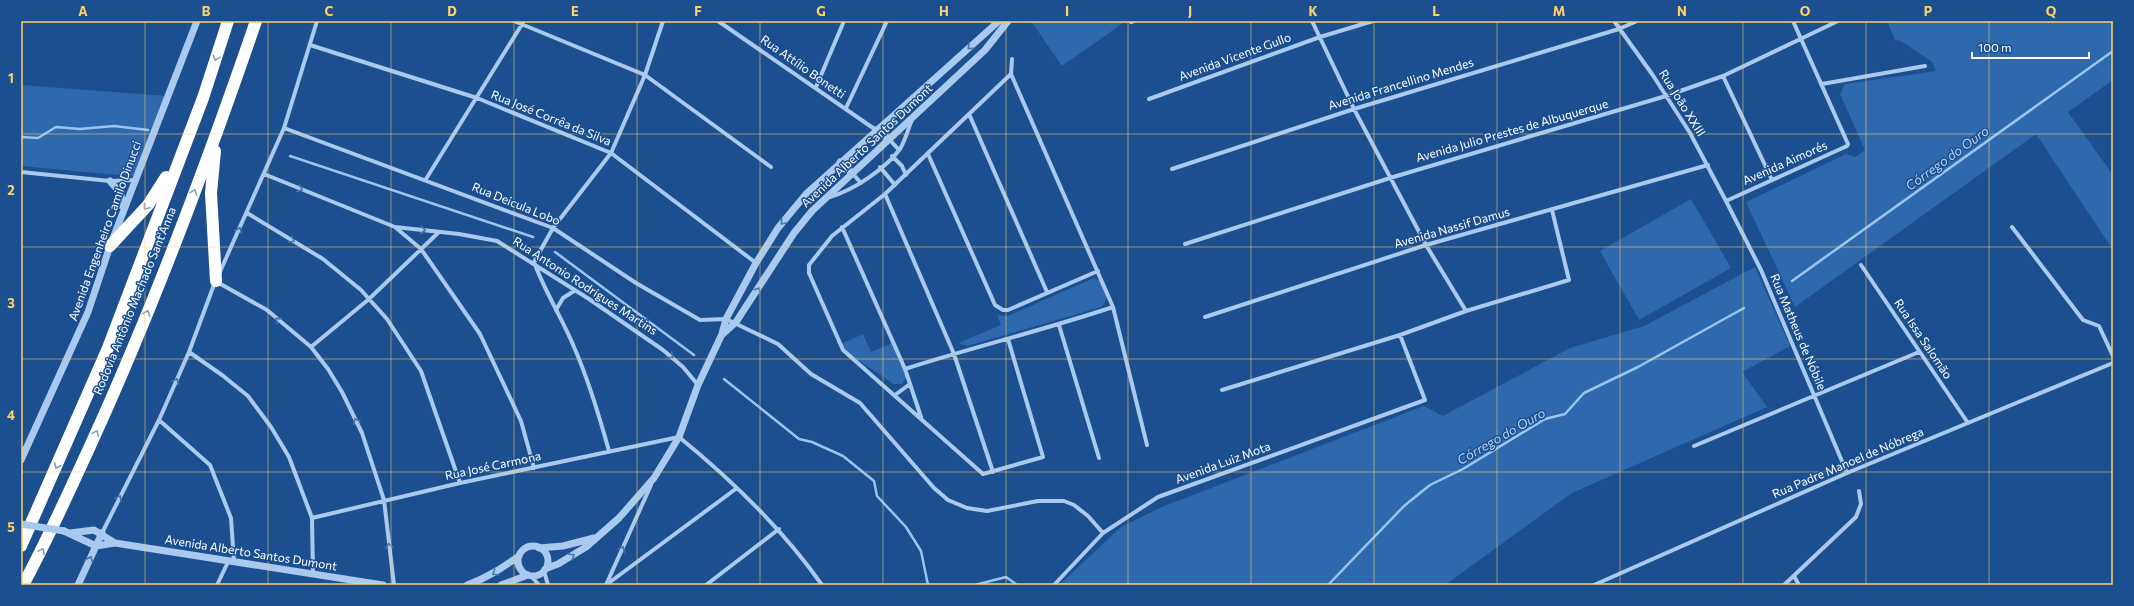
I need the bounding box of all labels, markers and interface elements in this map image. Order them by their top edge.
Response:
text: A [78,3,88,19]
text: B [202,3,211,19]
text: C [325,3,334,19]
text: D [447,3,457,19]
text: E [571,3,579,19]
text: F [694,3,702,19]
text: G [816,3,826,19]
text: H [939,3,949,19]
text: I [1065,3,1069,19]
text: J [1188,3,1192,19]
text: K [1308,3,1318,19]
text: L [1432,3,1440,19]
text: M [1553,3,1565,19]
text: N [1677,3,1687,19]
text: O [1800,3,1811,19]
text: P [1924,3,1933,19]
text: Q [2046,3,2057,19]
street label: Avenida Vicente Gullo [1177,29,1293,83]
street label: Rua Attílio Bonetti [758,32,849,101]
scale bar [1972,34,2089,60]
text: 100 m [1978,40,2012,54]
one-way arrow [967,42,975,50]
one-way arrow [212,54,220,61]
street label: Avenida Francellino Mendes [1326,54,1475,112]
street label: Rua João XXIII [1656,67,1709,139]
text: 1 [8,70,14,86]
street label: Avenida Alberto Santos Dumont [798,81,935,210]
street label: Rua José Corrêa da Silva [489,87,614,149]
street label: Avenida Julio Prestes de Albuquerque [1414,96,1610,165]
water label: Córrego do Ouro [1902,122,1992,194]
street label: Avenida Aimorés [1740,137,1829,187]
street label: Avenida Engenheiro Camilo Dinucci [65,139,143,323]
street label: Rua Deicula Lobo [470,179,563,227]
text: 2 [7,182,15,198]
one-way arrow [297,184,304,192]
one-way arrow [190,189,198,196]
one-way arrow [144,202,151,209]
street label: Avenida Nassif Damus [1392,204,1511,250]
street label: Rodovia Antônio Machado Sant'Anna [90,205,178,397]
one-way arrow [781,217,788,224]
one-way arrow [420,225,426,234]
one-way arrow [234,226,242,234]
street label: Rua Antonio Rodrigues Martins [511,233,660,337]
one-way arrow [288,236,295,243]
street label: Rua Matheus de Nóbile [1768,271,1830,392]
one-way arrow [753,287,761,294]
text: 3 [7,295,15,311]
street label: Rua Issa Salomão [1892,296,1956,381]
one-way arrow [143,310,151,317]
one-way arrow [276,317,283,324]
one-way arrow [666,351,673,358]
one-way arrow [171,378,179,386]
water label: Córrego do Ouro [1454,404,1548,468]
text: 4 [7,407,15,423]
one-way arrow [353,418,361,426]
street label: Rua Padre Manoel de Nóbrega [1770,424,1925,500]
one-way arrow [91,429,99,437]
street label: Avenida Luiz Mota [1173,438,1272,486]
street label: Rua José Carmona [443,448,542,483]
one-way arrow [54,462,62,470]
one-way arrow [114,495,122,502]
text: 5 [7,519,15,535]
street label: Avenida Alberto Santos Dumont [164,531,338,573]
one-way arrow [385,543,394,549]
one-way arrow [617,546,625,553]
one-way arrow [37,547,44,555]
one-way arrow [568,553,575,560]
one-way arrow [85,556,93,563]
one-way arrow [492,569,499,576]

